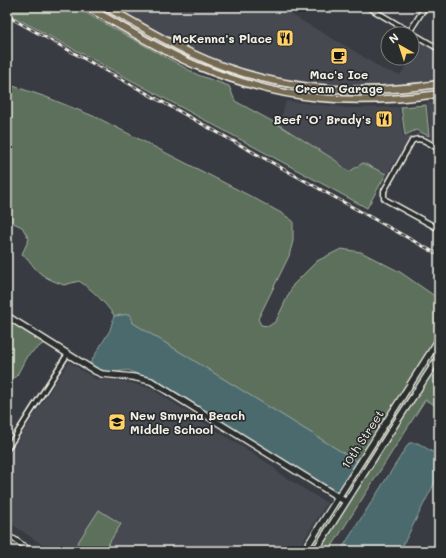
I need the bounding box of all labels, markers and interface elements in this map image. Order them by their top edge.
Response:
north arrow [380,26,420,66]
restaurant icon: McKenna's Place [275,28,295,48]
text: N [385,29,401,46]
place label: McKenna's Place [172,30,272,46]
cafe icon: Mac's Ice Cream Garage [329,46,349,66]
place label: Mac's Ice Cream Garage [295,66,383,96]
restaurant icon: Beef 'O' Brady's [374,109,394,129]
place label: Beef 'O' Brady's [274,111,371,127]
place label: New Smyrna Beach Middle School [130,407,245,437]
street label: 10th Street [337,407,387,471]
school or university icon: New Smyrna Beach Middle School [107,412,127,432]

